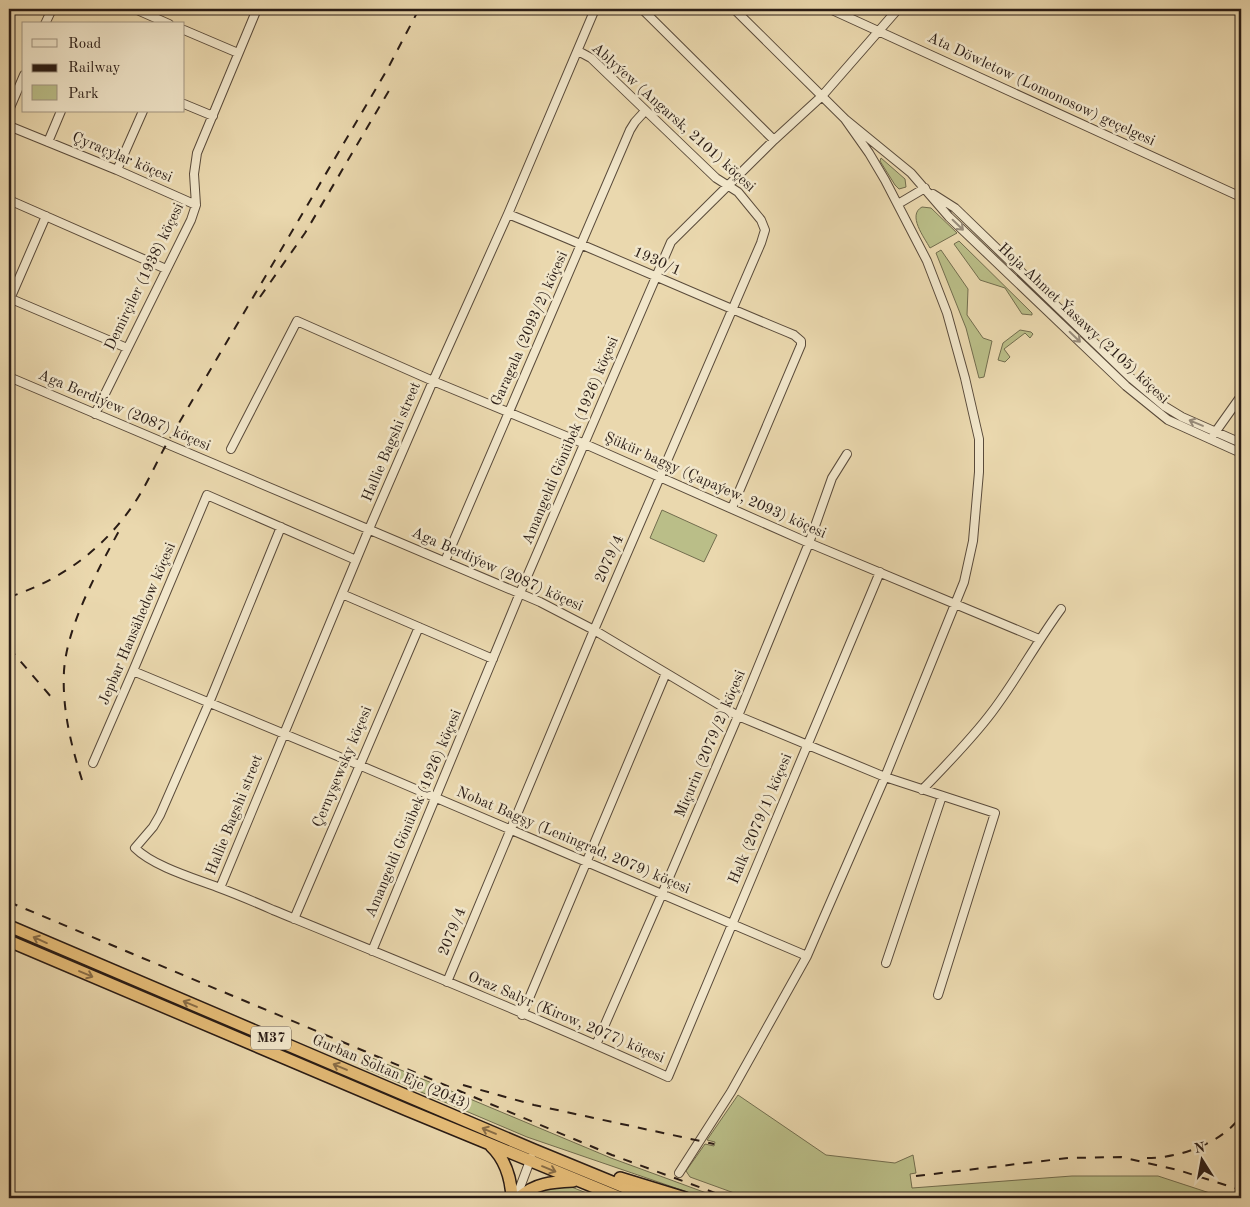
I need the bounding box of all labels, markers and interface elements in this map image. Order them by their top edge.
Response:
legend [22,22,185,112]
street label: Ata Döwletow (Lomonosow) geçelgesi [925,31,1157,149]
text: Road [68,37,102,52]
street label: Ablyýew (Angarsk, 2101) köçesi [588,41,758,195]
text: Railway [68,61,121,76]
text: Park [68,87,99,102]
street label: Çyraçylar köçesi [70,130,174,186]
street label: Demirçiler (1938) köçesi [103,201,187,353]
one-way arrow [951,219,964,231]
street label: Hoja Ahmet Ýasawy (2105) köçesi [995,239,1173,407]
street label: 1930/1 [631,245,683,279]
street label: Garagala (2093/2) köçesi [489,249,571,409]
one-way arrow [1069,331,1081,343]
street label: Amangeldi Gönübek (1926) köçesi [520,335,622,547]
street label: Aga Berdiýew (2087) köçesi [36,368,212,454]
street label: Hallie Bagshi street [360,380,424,504]
one-way arrow [1189,418,1204,428]
street label: Şükür bagşy (Çapaýew, 2093) köçesi [602,430,828,542]
street label: Aga Berdiýew (2087) köçesi [409,525,585,615]
street label: 2079/4 [593,533,627,585]
street label: Jepbar Hansähedow köçesi [97,541,179,707]
street label: Miçurin (2079/2) köçesi [673,668,749,820]
street label: Çernyşewsky köçesi [311,704,375,830]
street label: Amangeldi Gönübek (1926) köçesi [363,708,465,920]
street label: Halk (2079/1) köçesi [727,752,795,886]
street label: Hallie Bagshi street [204,753,266,877]
street label: Nobat Bagşy (Leningrad, 2079) köçesi [454,785,692,897]
street label: 2079/4 [437,906,469,958]
one-way arrow [33,935,48,945]
one-way arrow [78,969,93,979]
street label: Oraz Salyr (Kirow, 2077) köçesi [465,970,667,1066]
one-way arrow [183,998,198,1008]
road number: M37 [251,1026,291,1050]
street label: Gurban Soltan Eje (2043) [310,1033,472,1113]
one-way arrow [332,1062,347,1071]
one-way arrow [482,1126,497,1136]
north arrow [1178,1134,1228,1184]
text: N [1193,1140,1207,1156]
one-way arrow [541,1165,556,1175]

